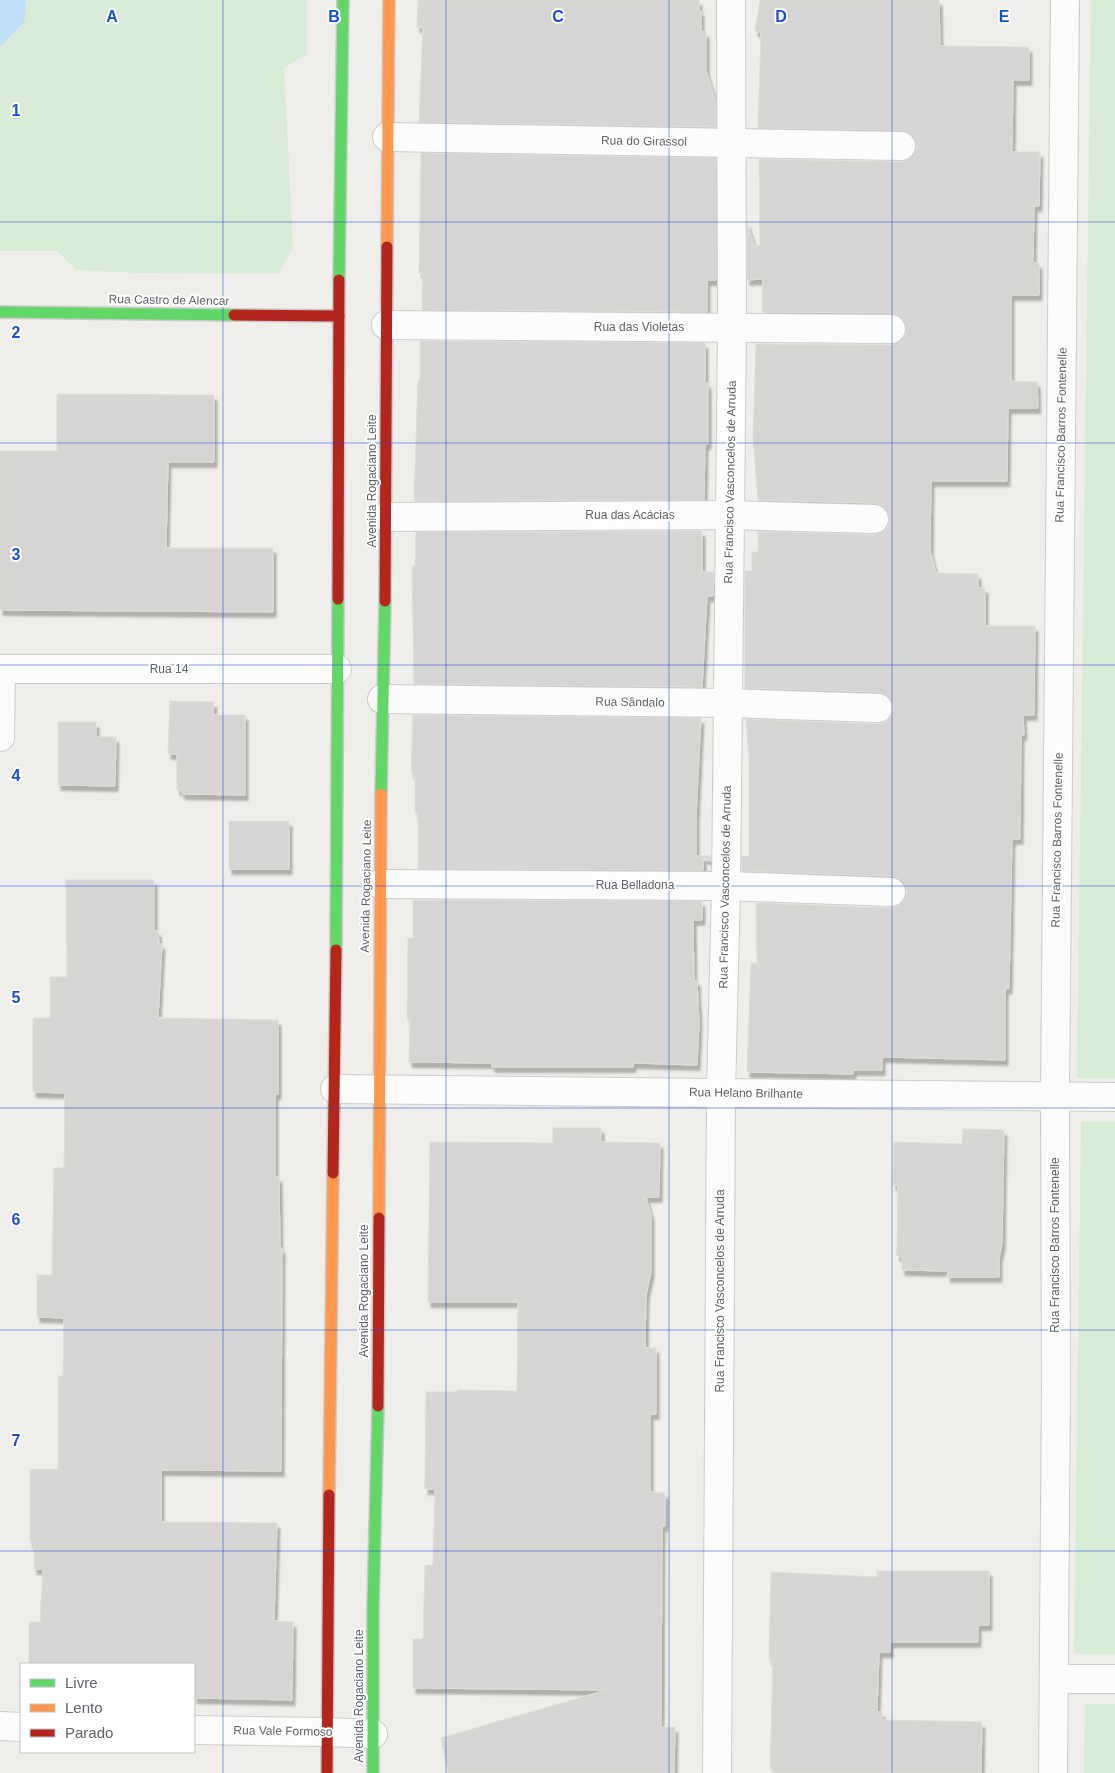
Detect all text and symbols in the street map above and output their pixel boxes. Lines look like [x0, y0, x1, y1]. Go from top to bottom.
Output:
text: A [106, 8, 118, 25]
text: B [328, 8, 340, 25]
text: C [552, 8, 564, 25]
text: D [775, 8, 787, 25]
text: E [999, 8, 1010, 25]
text: 1 [12, 102, 21, 119]
street label: Rua do Girassol [601, 133, 687, 149]
street label: Rua Castro de Alencar [109, 292, 229, 308]
street label: Rua das Violetas [594, 320, 684, 334]
text: 2 [12, 324, 21, 341]
street label: Rua Francisco Barros Fontenelle [1052, 347, 1070, 523]
street label: Rua Francisco Vasconcelos de Arruda [721, 380, 739, 584]
street label: Avenida Rogaciano Leite [365, 414, 379, 548]
street label: Rua das Acácias [585, 508, 675, 522]
text: 3 [12, 546, 21, 563]
street label: Rua 14 [150, 662, 189, 676]
street label: Rua Sândalo [595, 694, 665, 710]
street label: Rua Francisco Barros Fontenelle [1048, 752, 1066, 928]
text: 4 [12, 767, 21, 784]
street label: Rua Francisco Vasconcelos de Arruda [716, 785, 734, 989]
street label: Avenida Rogaciano Leite [358, 819, 374, 953]
street label: Rua Belladona [596, 878, 675, 892]
text: 5 [12, 989, 21, 1006]
street label: Rua Helano Brilhante [689, 1085, 803, 1101]
street label: Rua Francisco Barros Fontenelle [1048, 1157, 1062, 1333]
street label: Rua Francisco Vasconcelos de Arruda [713, 1189, 727, 1393]
text: 6 [12, 1211, 21, 1228]
street label: Avenida Rogaciano Leite [357, 1224, 371, 1358]
text: 7 [12, 1432, 21, 1449]
street label: Avenida Rogaciano Leite [352, 1629, 366, 1763]
legend [20, 1663, 195, 1753]
text: Livre [65, 1674, 98, 1691]
text: Lento [65, 1699, 103, 1716]
street label: Rua Vale Formoso [233, 1723, 333, 1739]
text: Parado [65, 1724, 113, 1741]

